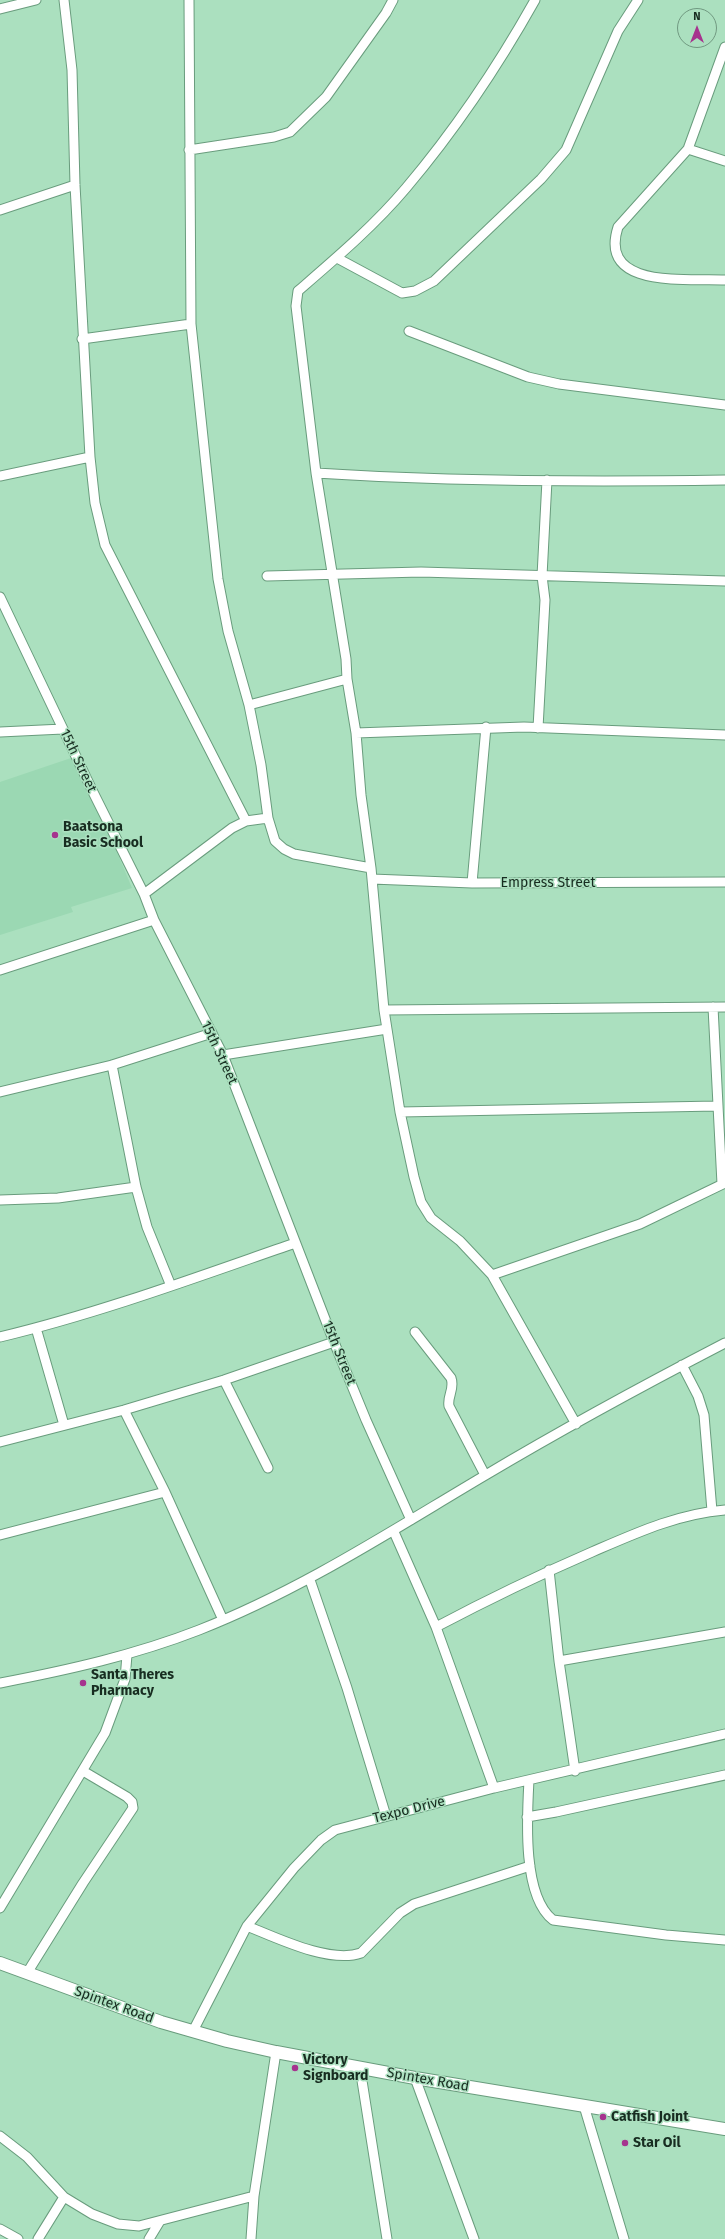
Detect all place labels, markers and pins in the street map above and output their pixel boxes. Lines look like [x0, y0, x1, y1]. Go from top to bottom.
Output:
place label: Baatsona Basic School [63, 819, 143, 852]
marker: Baatsona Basic School [50, 830, 60, 840]
place label: Santa Theres Pharmacy [91, 1667, 174, 1700]
marker: Santa Theres Pharmacy [78, 1678, 88, 1688]
place label: Victory Signboard [303, 2052, 368, 2084]
marker: Victory Signboard [290, 2063, 300, 2073]
place label: Catfish Joint [611, 2109, 689, 2125]
marker: Catfish Joint [598, 2112, 608, 2122]
place label: Star Oil [633, 2135, 681, 2151]
marker: Star Oil [620, 2138, 630, 2148]

